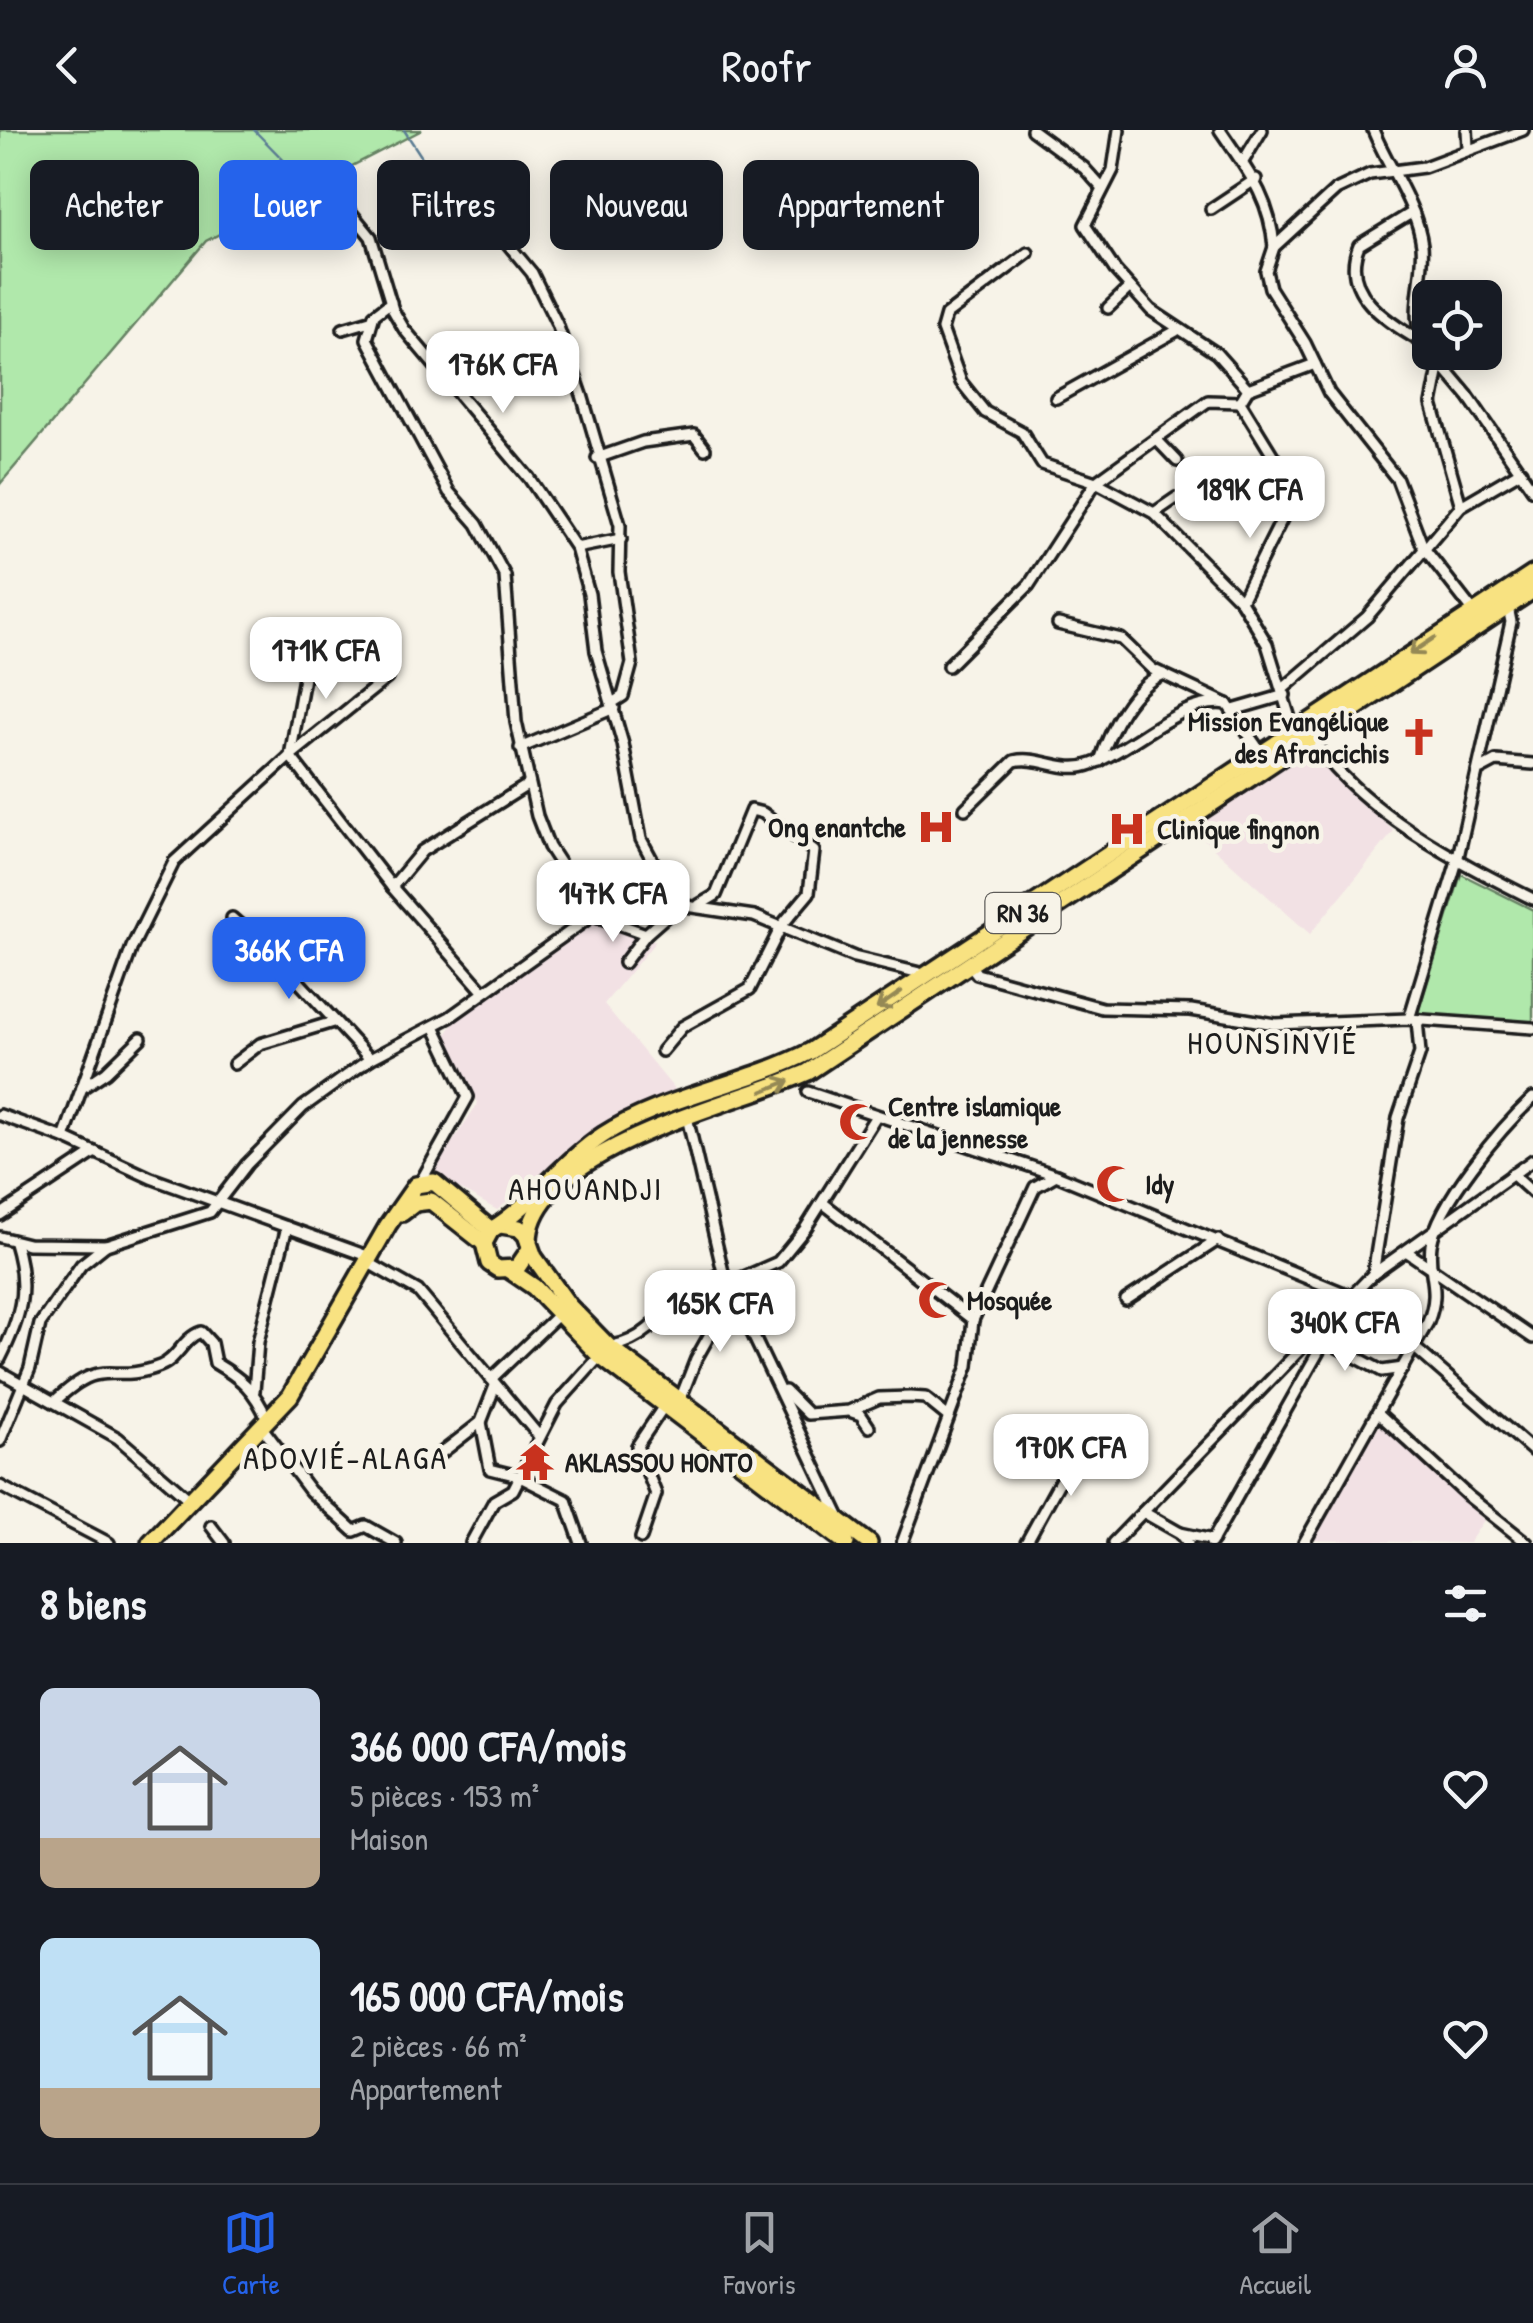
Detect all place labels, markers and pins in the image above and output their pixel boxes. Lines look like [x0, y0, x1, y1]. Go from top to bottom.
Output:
pin: 176K CFA [400, 331, 606, 416]
pin: 189K CFA [1147, 456, 1353, 541]
pin: 171K CFA [223, 617, 429, 702]
place label: Mission Evangélique des Afrancichis [1188, 702, 1390, 772]
church icon: Mission Evangélique des Afrancichis [1398, 716, 1440, 758]
hospital icon: Ong enantche [915, 806, 957, 848]
place label: Ong enantche [768, 808, 907, 847]
hospital icon: Clinique fingnon [1106, 808, 1148, 850]
place label: Clinique fingnon [1157, 810, 1320, 849]
pin: 147K CFA [510, 860, 716, 945]
pin: 366K CFA [186, 917, 392, 1002]
place label: Centre islamique de la jennesse [888, 1087, 1062, 1157]
mosque icon: Centre islamique de la jennesse [837, 1101, 879, 1143]
mosque icon: Idy [1094, 1163, 1136, 1205]
place label: Idy [1145, 1165, 1175, 1204]
pin: 165K CFA [617, 1270, 823, 1355]
mosque icon: Mosquée [916, 1279, 958, 1321]
place label: Mosquée [967, 1281, 1053, 1320]
pin: 340K CFA [1242, 1289, 1448, 1374]
pin: 170K CFA [968, 1414, 1174, 1499]
temple icon: AKLASSOU HONTO [514, 1441, 556, 1483]
place label: AKLASSOU HONTO [565, 1443, 753, 1481]

